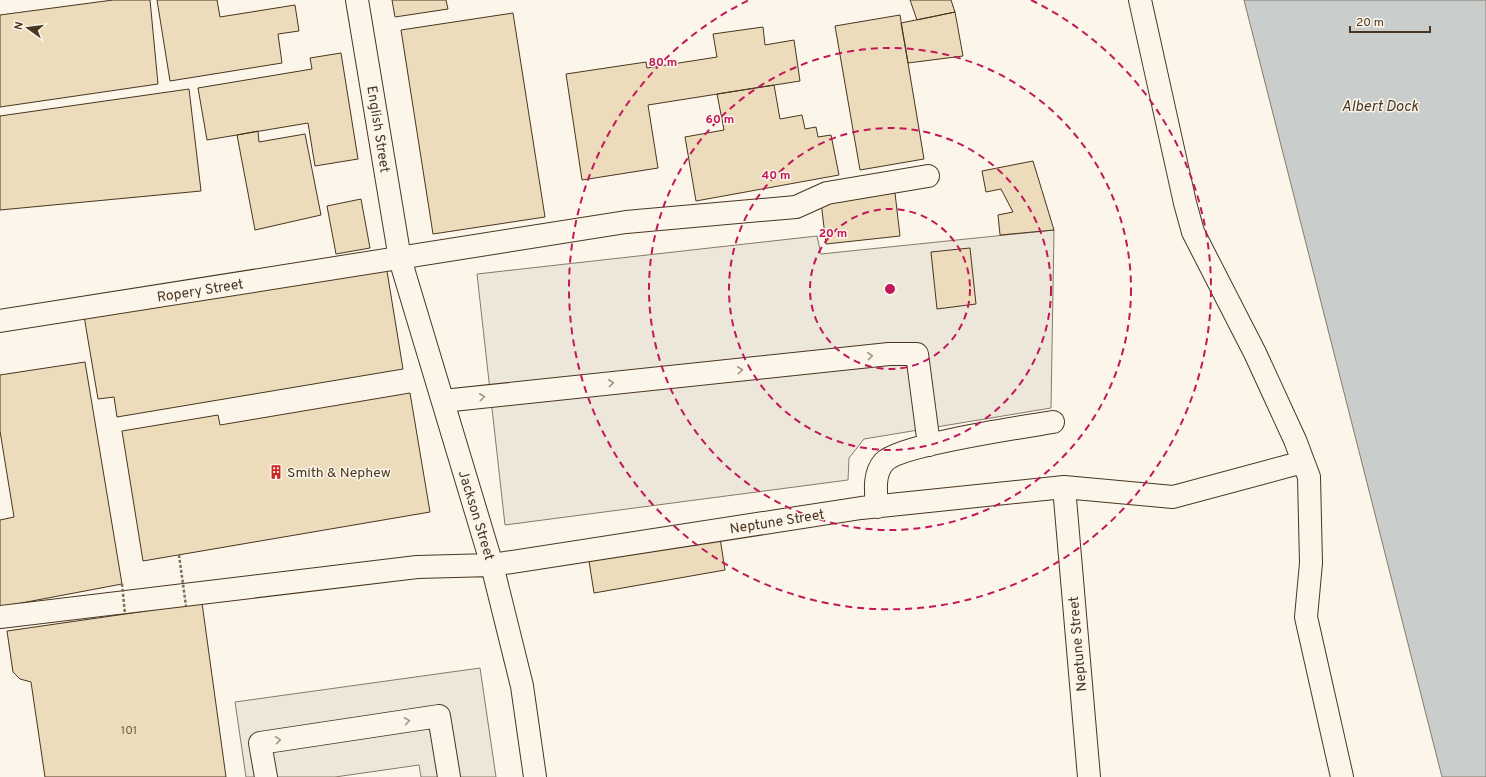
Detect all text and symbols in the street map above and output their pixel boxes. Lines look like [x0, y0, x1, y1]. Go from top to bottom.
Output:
north arrow [8, 8, 48, 48]
scale bar [1350, 8, 1430, 34]
text: 20 m [1356, 15, 1384, 31]
text: N [12, 20, 27, 31]
text: 80 m [649, 55, 677, 71]
street label: English Street [362, 85, 393, 174]
water label: Albert Dock [1342, 98, 1419, 117]
text: 60 m [706, 112, 734, 128]
text: 40 m [761, 168, 791, 184]
text: 20 m [819, 226, 847, 242]
street label: Ropery Street [156, 276, 245, 307]
centre of rings [883, 282, 897, 296]
one-way arrow [867, 352, 873, 361]
one-way arrow [737, 366, 744, 375]
one-way arrow [608, 379, 614, 388]
one-way arrow [479, 393, 485, 402]
building icon: Smith & Nephew [268, 464, 284, 480]
place label: Smith & Nephew [287, 465, 391, 482]
street label: Jackson Street [454, 468, 497, 563]
street label: Neptune Street [729, 507, 826, 538]
street label: Neptune Street [1066, 595, 1091, 692]
one-way arrow [404, 717, 410, 726]
house number: 101 [121, 723, 137, 739]
one-way arrow [275, 736, 281, 745]

